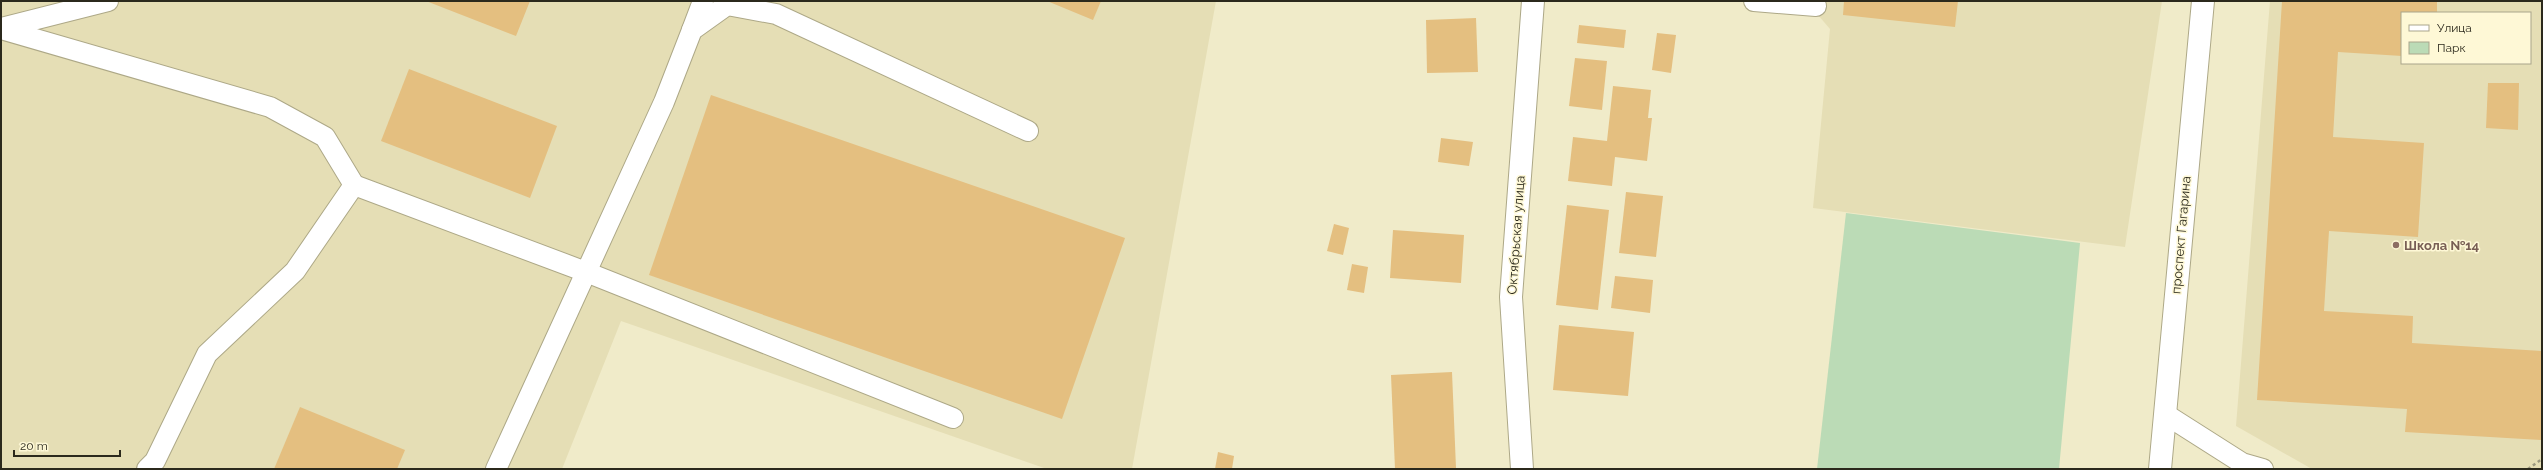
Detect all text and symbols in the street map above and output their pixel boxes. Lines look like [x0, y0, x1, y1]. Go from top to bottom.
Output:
legend [2401, 12, 2531, 64]
text: Улица [2437, 21, 2472, 35]
text: Парк [2437, 41, 2466, 55]
street label: Октябрьская улица [1504, 175, 1528, 295]
street label: проспект Гагарина [2168, 176, 2194, 294]
place label: Школа №14 [2404, 238, 2479, 253]
marker: Школа №14 [2391, 240, 2401, 250]
scale bar [14, 432, 120, 458]
text: 20 m [20, 439, 48, 453]

